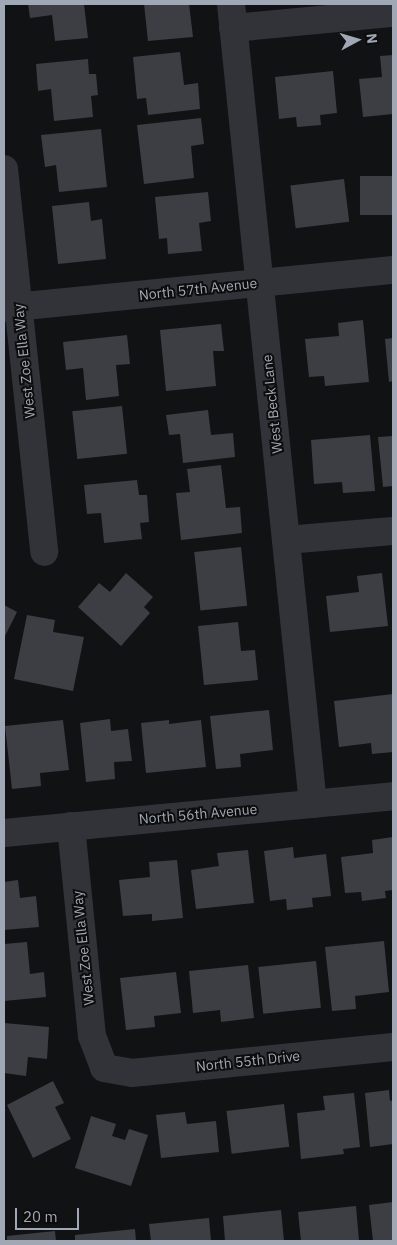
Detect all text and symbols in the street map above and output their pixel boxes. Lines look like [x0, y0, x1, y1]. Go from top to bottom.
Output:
north arrow [332, 15, 382, 65]
text: N [362, 32, 381, 44]
street label: North 57th Avenue [138, 274, 258, 304]
street label: West Zoe Ella Way [10, 303, 38, 419]
street label: West Beck Lane [258, 354, 286, 454]
street label: North 56th Avenue [138, 800, 258, 828]
street label: West Zoe Ella Way [69, 890, 97, 1006]
street label: North 55th Drive [195, 1047, 301, 1075]
scale bar [18, 1198, 81, 1230]
text: 20 m [23, 1207, 58, 1226]

